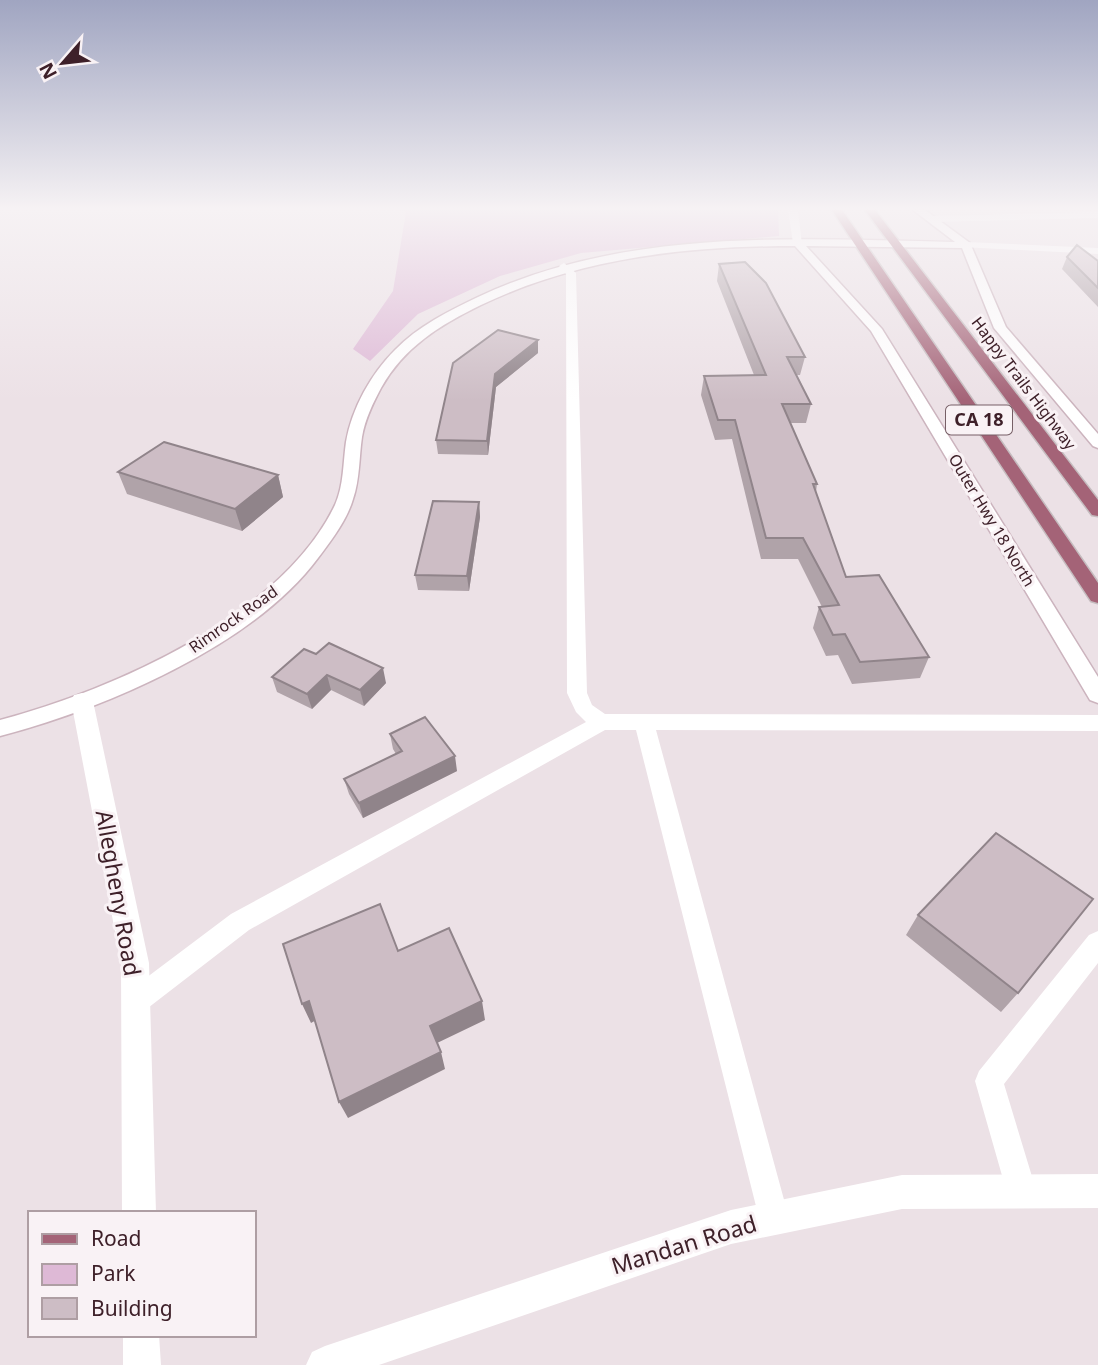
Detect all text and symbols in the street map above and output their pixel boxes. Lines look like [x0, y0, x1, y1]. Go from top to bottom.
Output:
north arrow [28, 28, 98, 98]
text: N [33, 58, 63, 84]
street label: Happy Trails Highway [967, 312, 1082, 455]
road number: CA 18 [946, 406, 1012, 434]
street label: Outer Hwy 18 North [944, 449, 1040, 591]
street label: Rimrock Road [184, 580, 282, 658]
street label: Allegheny Road [89, 807, 149, 978]
street label: Mandan Road [607, 1207, 760, 1281]
legend [28, 1211, 256, 1337]
text: Road [91, 1224, 141, 1252]
text: Park [91, 1259, 136, 1287]
text: Building [91, 1294, 173, 1322]

